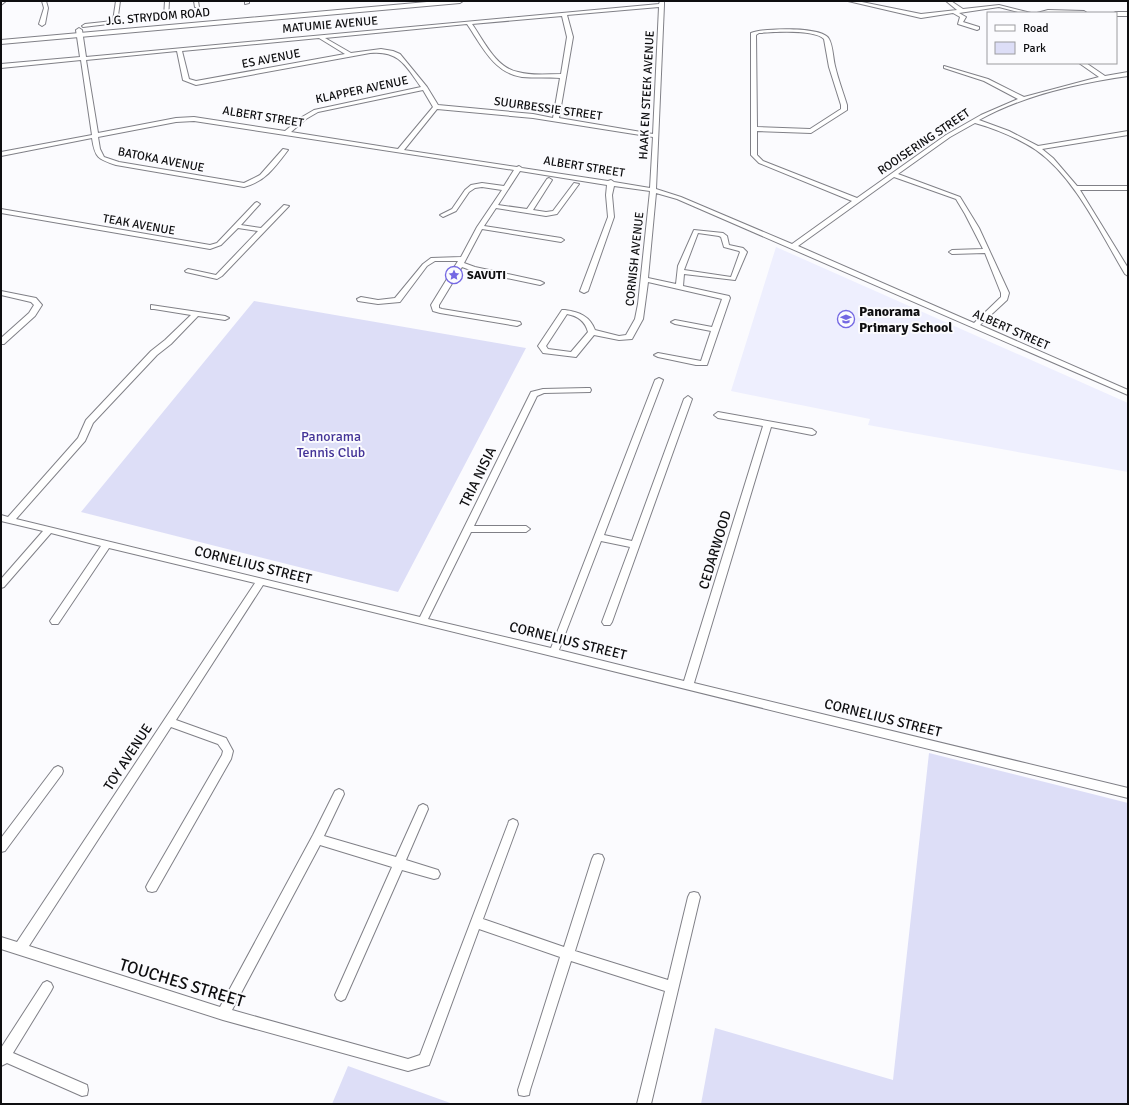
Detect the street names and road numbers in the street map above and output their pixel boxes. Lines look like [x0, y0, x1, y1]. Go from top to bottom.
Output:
street label: J.G. STRYDOM ROAD [105, 5, 211, 29]
street label: MATUMIE AVENUE [281, 13, 379, 37]
street label: HAAK EN STEEK AVENUE [636, 30, 658, 160]
street label: ES AVENUE [240, 46, 302, 72]
street label: KLAPPER AVENUE [314, 73, 410, 107]
street label: SUURBESSIE STREET [493, 94, 603, 124]
street label: ALBERT STREET [221, 103, 305, 131]
street label: ROOISERING STREET [875, 106, 973, 178]
street label: BATOKA AVENUE [116, 144, 206, 176]
street label: ALBERT STREET [542, 153, 626, 181]
street label: TEAK AVENUE [102, 211, 177, 239]
street label: CORNISH AVENUE [623, 211, 647, 307]
street label: ALBERT STREET [970, 306, 1052, 354]
street label: TRIA NISIA [456, 444, 500, 510]
street label: CEDARWOOD [695, 509, 735, 591]
street label: CORNELIUS STREET [193, 542, 314, 588]
street label: CORNELIUS STREET [508, 618, 629, 664]
street label: CORNELIUS STREET [823, 695, 944, 741]
street label: TOY AVENUE [100, 720, 156, 794]
street label: TOUCHES STREET [117, 954, 248, 1012]

